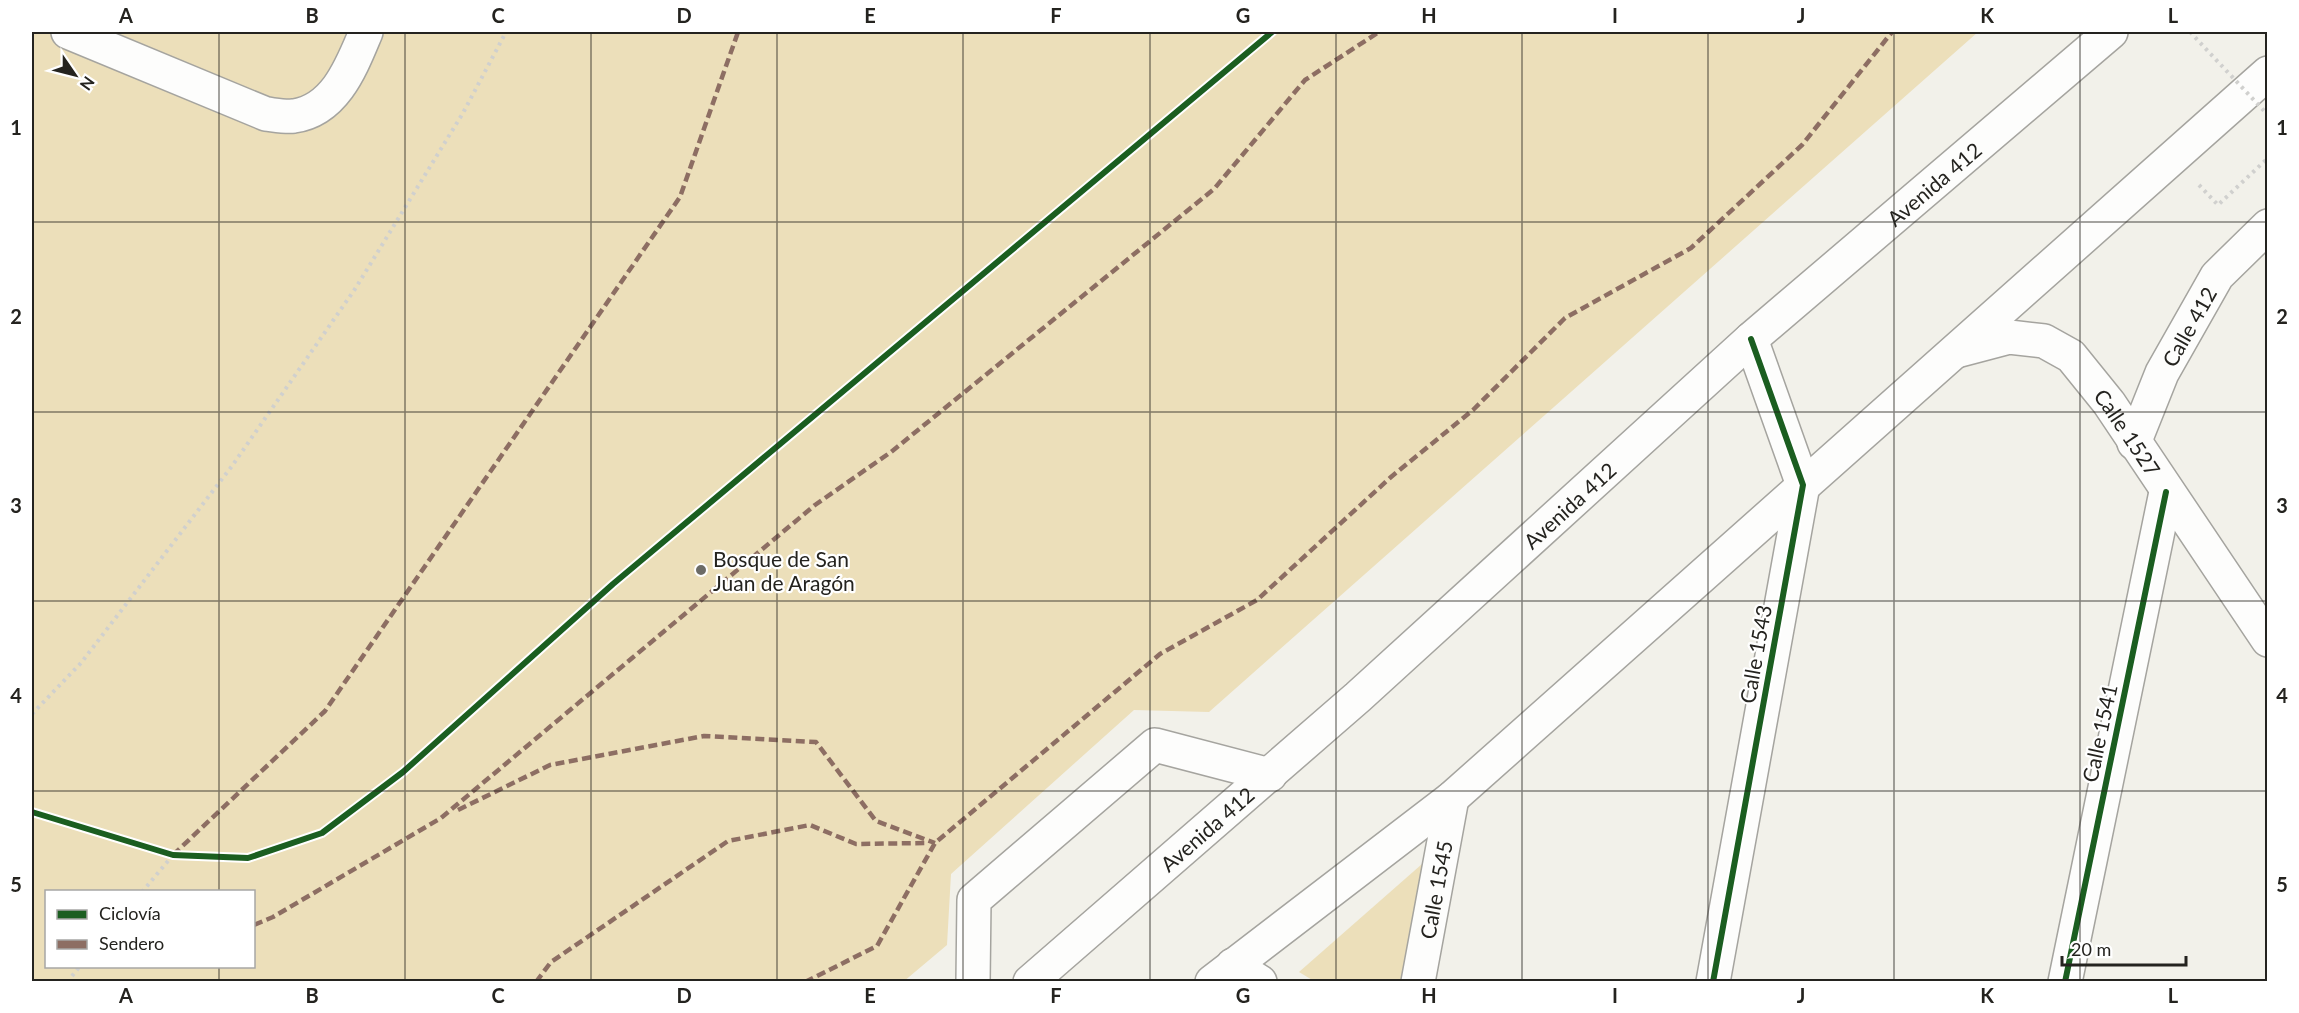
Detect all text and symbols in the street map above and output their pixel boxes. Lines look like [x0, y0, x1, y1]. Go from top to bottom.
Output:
text: A [118, 3, 133, 27]
text: B [305, 3, 319, 27]
text: C [491, 3, 505, 27]
text: D [676, 3, 692, 27]
text: E [864, 3, 876, 27]
text: F [1050, 3, 1062, 27]
text: G [1236, 3, 1250, 27]
text: H [1421, 3, 1437, 27]
text: I [1612, 3, 1618, 27]
text: J [1797, 3, 1805, 27]
text: K [1980, 3, 1994, 27]
text: L [2168, 3, 2179, 27]
north arrow [45, 45, 105, 105]
text: N [76, 73, 99, 94]
text: 1 [10, 115, 22, 139]
text: 1 [2276, 115, 2288, 139]
street label: Avenida 412 [1881, 136, 1986, 230]
street label: Calle 412 [2156, 282, 2221, 371]
text: 2 [10, 304, 22, 328]
text: 2 [2276, 304, 2288, 328]
street label: Calle 1527 [2090, 383, 2166, 480]
street label: Avenida 412 [1518, 456, 1620, 553]
text: 3 [10, 493, 22, 517]
text: 3 [2276, 493, 2288, 517]
place label: Bosque de San Juan de Aragón [713, 546, 855, 595]
marker: Bosque de San Juan de Aragón [694, 563, 708, 577]
street label: Calle 1543 [1734, 603, 1776, 705]
street label: Calle 1541 [2076, 682, 2122, 784]
text: 4 [10, 683, 22, 707]
text: 4 [2276, 683, 2288, 707]
street label: Avenida 412 [1155, 781, 1259, 876]
street label: Calle 1545 [1414, 838, 1456, 941]
text: 5 [10, 872, 22, 896]
text: 5 [2276, 872, 2288, 896]
legend [45, 890, 255, 968]
text: Ciclovía [99, 902, 161, 924]
scale bar [2062, 929, 2186, 967]
text: Sendero [99, 932, 164, 954]
text: 20 m [2071, 938, 2111, 960]
text: A [118, 983, 133, 1007]
text: B [305, 983, 319, 1007]
text: C [491, 983, 505, 1007]
text: D [676, 983, 692, 1007]
text: E [864, 983, 876, 1007]
text: F [1050, 983, 1062, 1007]
text: G [1236, 983, 1250, 1007]
text: H [1421, 983, 1437, 1007]
text: I [1612, 983, 1618, 1007]
text: J [1797, 983, 1805, 1007]
text: K [1980, 983, 1994, 1007]
text: L [2168, 983, 2179, 1007]

